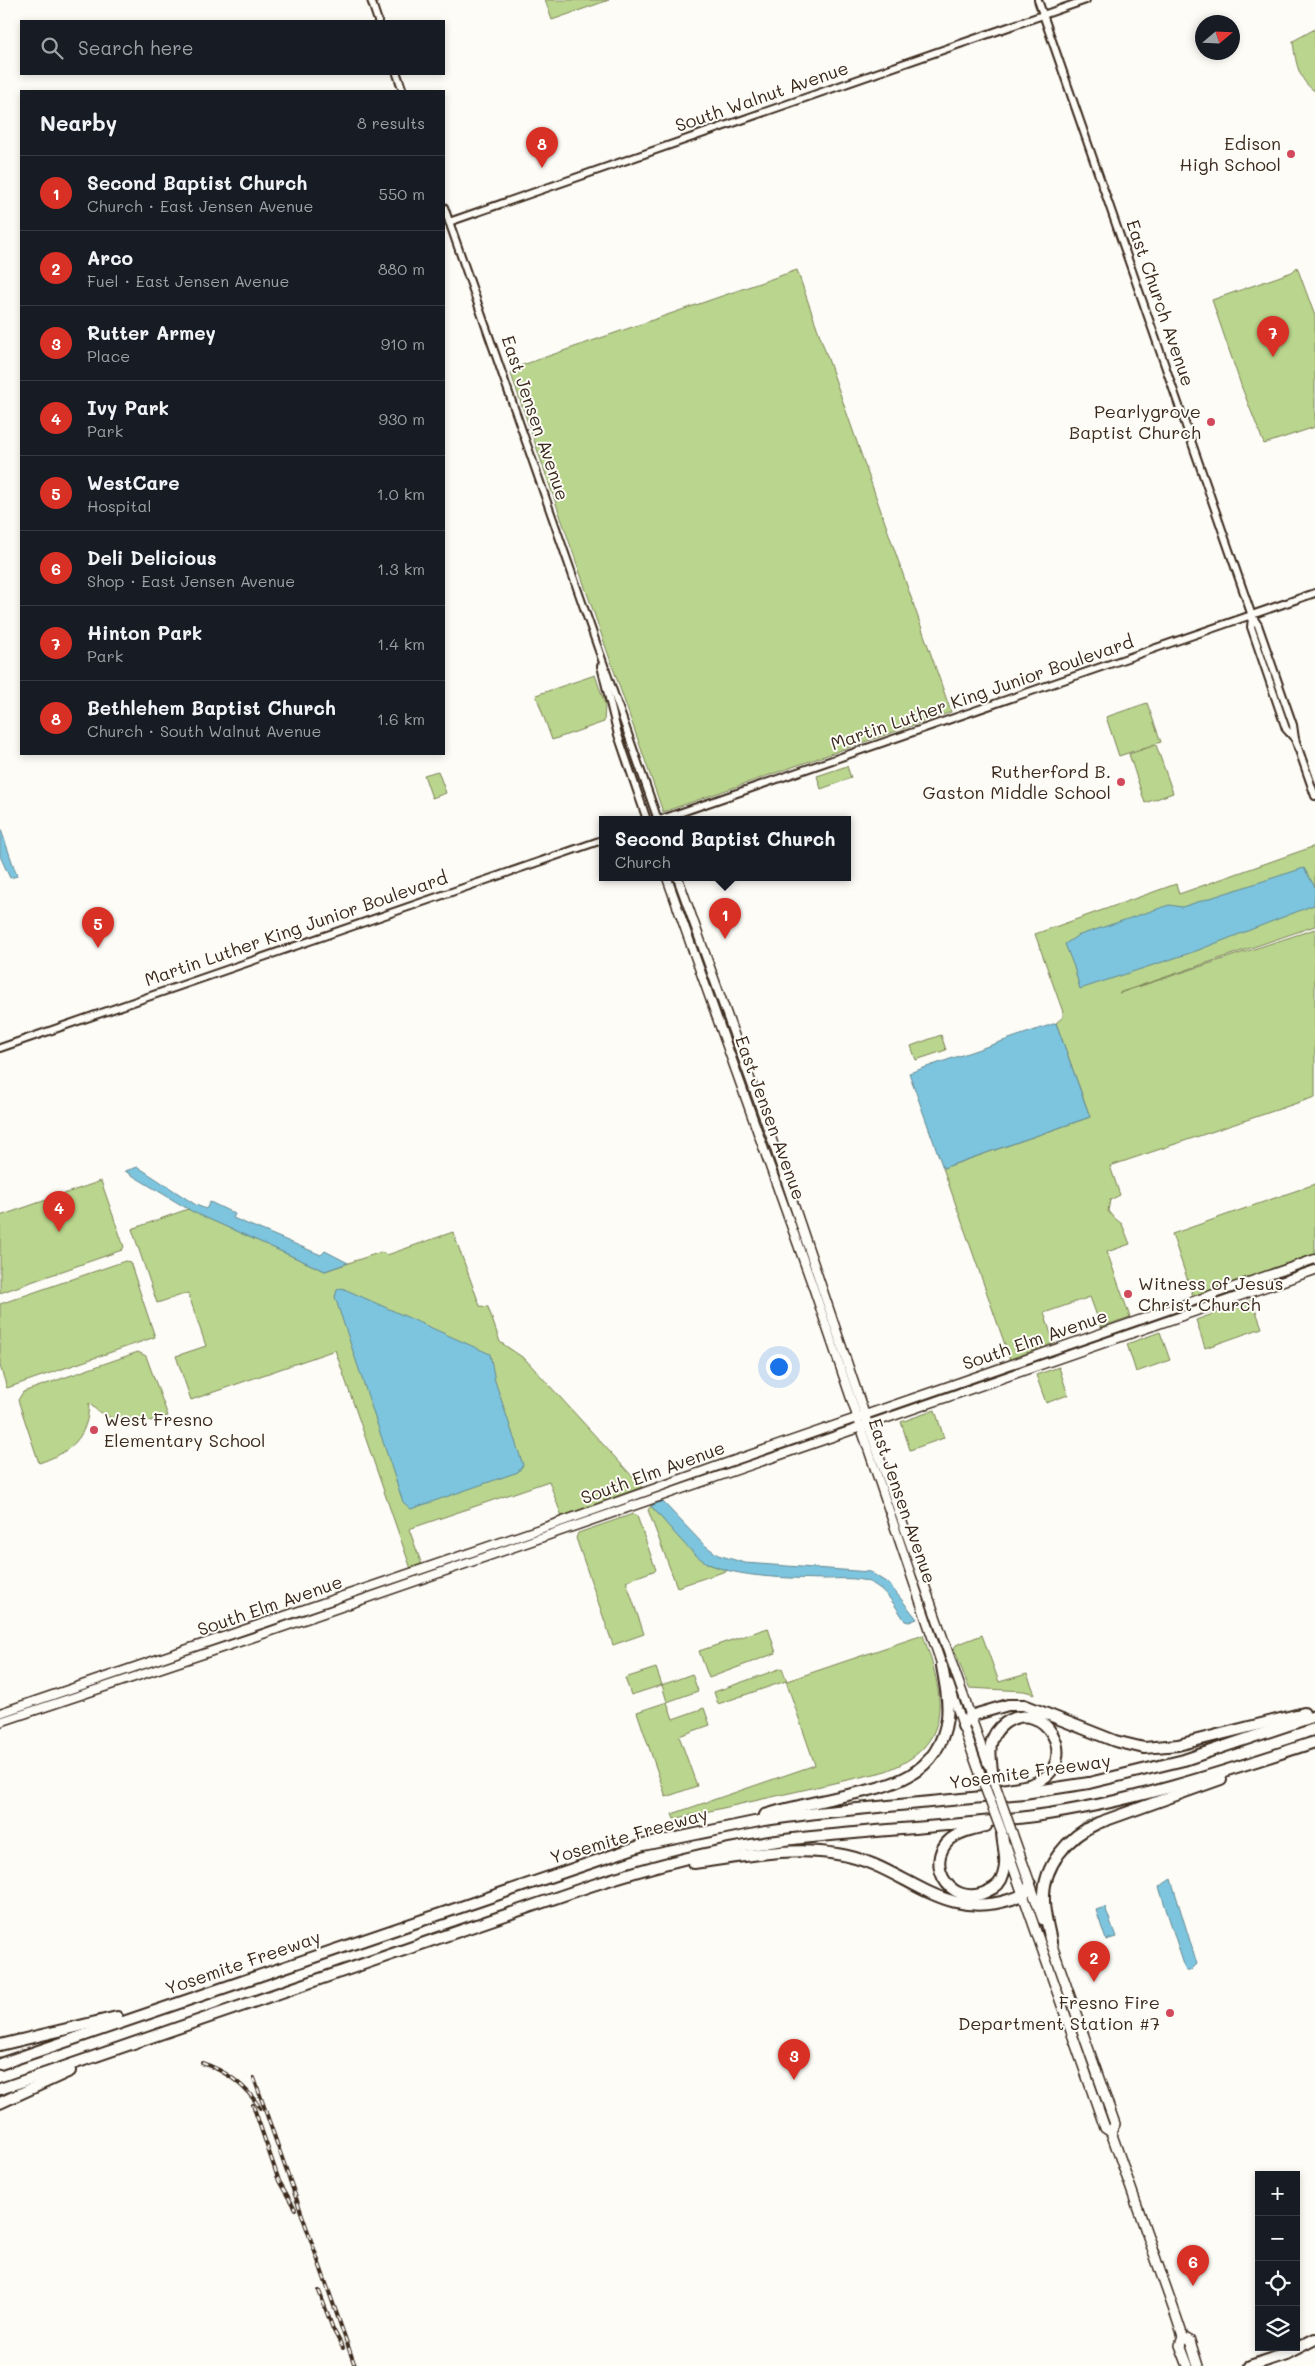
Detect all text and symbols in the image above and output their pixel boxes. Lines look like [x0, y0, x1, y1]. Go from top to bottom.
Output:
north arrow [1195, 15, 1240, 60]
search box [20, 20, 445, 75]
icon: search [38, 34, 66, 62]
text: Search here [78, 35, 194, 60]
street label: South Walnut Avenue [672, 55, 852, 137]
text: Nearby [40, 109, 117, 136]
text: 8 results [357, 112, 425, 133]
pin: 8 [526, 127, 558, 168]
place label: Edison High School [1180, 131, 1281, 176]
marker: Edison High School [1285, 148, 1297, 160]
text: Second Baptist Church [87, 170, 307, 195]
text: 1 [52, 183, 60, 204]
text: 550 m [379, 183, 425, 204]
text: Church · East Jensen Avenue [87, 195, 314, 216]
street label: East Church Avenue [1121, 216, 1201, 389]
text: Arco [87, 245, 133, 270]
text: 2 [52, 258, 60, 279]
text: 880 m [378, 258, 425, 279]
text: Fuel · East Jensen Avenue [87, 270, 289, 291]
pin: 7 [1257, 316, 1289, 357]
text: Rutter Armey [87, 320, 216, 345]
street label: East Jensen Avenue [496, 332, 575, 503]
text: 3 [51, 333, 61, 354]
text: 910 m [381, 333, 425, 354]
text: Place [87, 345, 130, 366]
text: Ivy Park [87, 395, 169, 420]
place label: Pearlygrove Baptist Church [1069, 399, 1201, 444]
text: 4 [51, 408, 61, 429]
text: 930 m [378, 408, 425, 429]
marker: Pearlygrove Baptist Church [1205, 416, 1217, 428]
text: Park [87, 420, 123, 441]
text: WestCare [87, 470, 180, 495]
text: 5 [51, 483, 61, 504]
text: 1.0 km [377, 483, 425, 504]
text: Hospital [87, 495, 151, 516]
text: Deli Delicious [87, 545, 217, 570]
text: 6 [51, 558, 61, 579]
text: 1.3 km [377, 558, 425, 579]
text: Shop · East Jensen Avenue [87, 570, 295, 591]
text: Hinton Park [87, 620, 202, 645]
street label: Martin Luther King Junior Boulevard [827, 629, 1136, 755]
text: 7 [52, 633, 60, 654]
text: 1.4 km [377, 633, 425, 654]
text: Park [87, 645, 123, 666]
text: Bethlehem Baptist Church [87, 695, 336, 720]
text: 8 [51, 708, 61, 729]
text: 1.6 km [377, 708, 425, 729]
text: Church · South Walnut Avenue [87, 720, 321, 741]
place label: Rutherford B. Gaston Middle School [923, 759, 1111, 804]
marker: Rutherford B. Gaston Middle School [1115, 776, 1127, 788]
popup [599, 816, 851, 881]
text: Second Baptist Church [615, 826, 835, 851]
text: Church [615, 851, 670, 872]
street label: Martin Luther King Junior Boulevard [141, 865, 450, 991]
pin: 1 [709, 898, 741, 939]
pin: 5 [82, 907, 114, 948]
street label: East Jensen Avenue [730, 1032, 812, 1203]
pin: 4 [43, 1191, 75, 1232]
place label: Witness of Jesus Christ Church [1138, 1271, 1283, 1316]
marker: Witness of Jesus Christ Church [1122, 1288, 1134, 1300]
street label: South Elm Avenue [959, 1303, 1110, 1375]
your location [766, 1354, 792, 1380]
place label: West Fresno Elementary School [104, 1407, 266, 1452]
street label: East Jensen Avenue [863, 1415, 942, 1586]
marker: West Fresno Elementary School [88, 1424, 100, 1436]
street label: South Elm Avenue [577, 1435, 728, 1509]
street label: South Elm Avenue [194, 1569, 345, 1641]
street label: Yosemite Freeway [947, 1748, 1112, 1794]
street label: Yosemite Freeway [547, 1801, 710, 1869]
street label: Yosemite Freeway [162, 1924, 324, 2000]
pin: 2 [1078, 1941, 1110, 1982]
place label: Fresno Fire Department Station #7 [958, 1990, 1160, 2035]
marker: Fresno Fire Department Station #7 [1164, 2007, 1176, 2019]
pin: 3 [778, 2039, 810, 2080]
map controls [1255, 2171, 1300, 2351]
button: + [1255, 2171, 1300, 2216]
button: − [1255, 2216, 1300, 2261]
pin: 6 [1177, 2245, 1209, 2286]
button: locate [1255, 2261, 1300, 2306]
button: layers [1255, 2306, 1300, 2351]

